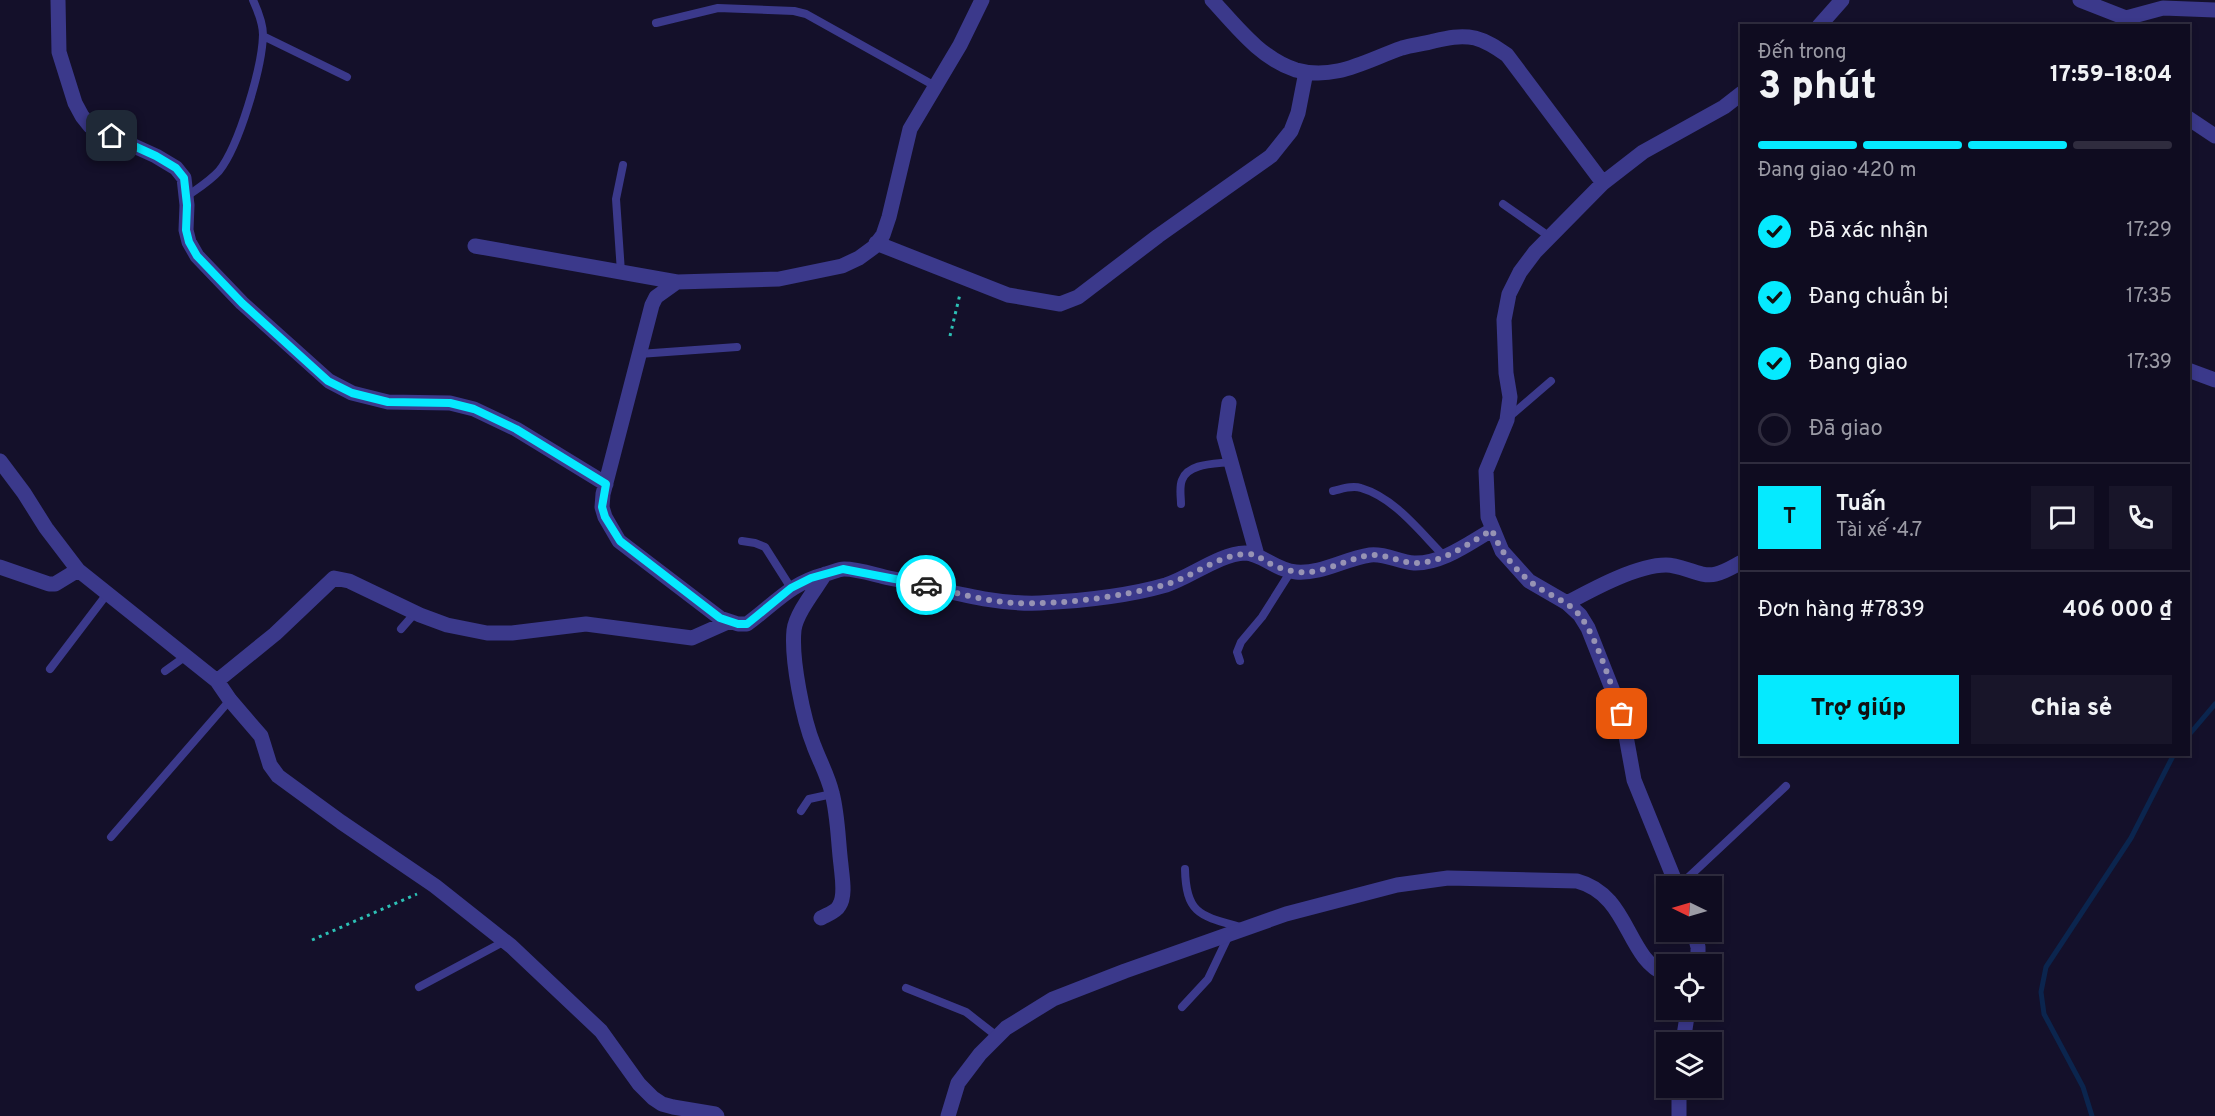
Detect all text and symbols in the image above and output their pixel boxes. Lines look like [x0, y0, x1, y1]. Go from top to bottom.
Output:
text: Đến trong [1758, 40, 1847, 66]
text: 17:59–18:04 [2050, 62, 2172, 89]
text: 3 phút [1758, 64, 1876, 113]
pin [86, 110, 137, 161]
icon: home [95, 119, 128, 152]
text: Đang giao · 420 m [1758, 158, 1916, 184]
icon: check [1758, 215, 1791, 248]
text: Đã xác nhận [1809, 218, 1928, 245]
text: 17:29 [2126, 218, 2172, 244]
icon: check [1758, 281, 1791, 314]
text: Đang chuẩn bị [1809, 284, 1949, 311]
text: 17:35 [2126, 284, 2172, 310]
icon: check [1758, 347, 1791, 380]
text: Đang giao [1809, 350, 1908, 377]
text: 17:39 [2127, 350, 2172, 376]
text: Đã giao [1809, 416, 1883, 443]
button: chat [2031, 486, 2094, 549]
button: phone [2109, 486, 2172, 549]
text: Tuấn [1836, 491, 1886, 518]
text: T [1783, 504, 1796, 531]
text: Tài xế · 4.7 [1836, 518, 1922, 544]
courier [896, 555, 956, 615]
icon: car [910, 569, 943, 602]
text: Đơn hàng #7839 [1758, 597, 1925, 624]
text: 406 000 ₫ [2063, 597, 2172, 624]
button: Trợ giúp [1758, 675, 1959, 744]
button: Chia sẻ [1971, 675, 2172, 744]
pin [1596, 688, 1647, 739]
icon: bag [1605, 697, 1638, 730]
north arrow [1656, 876, 1722, 942]
map controls [1656, 876, 1722, 1098]
button: locate [1656, 954, 1722, 1020]
button: layers [1656, 1032, 1722, 1098]

